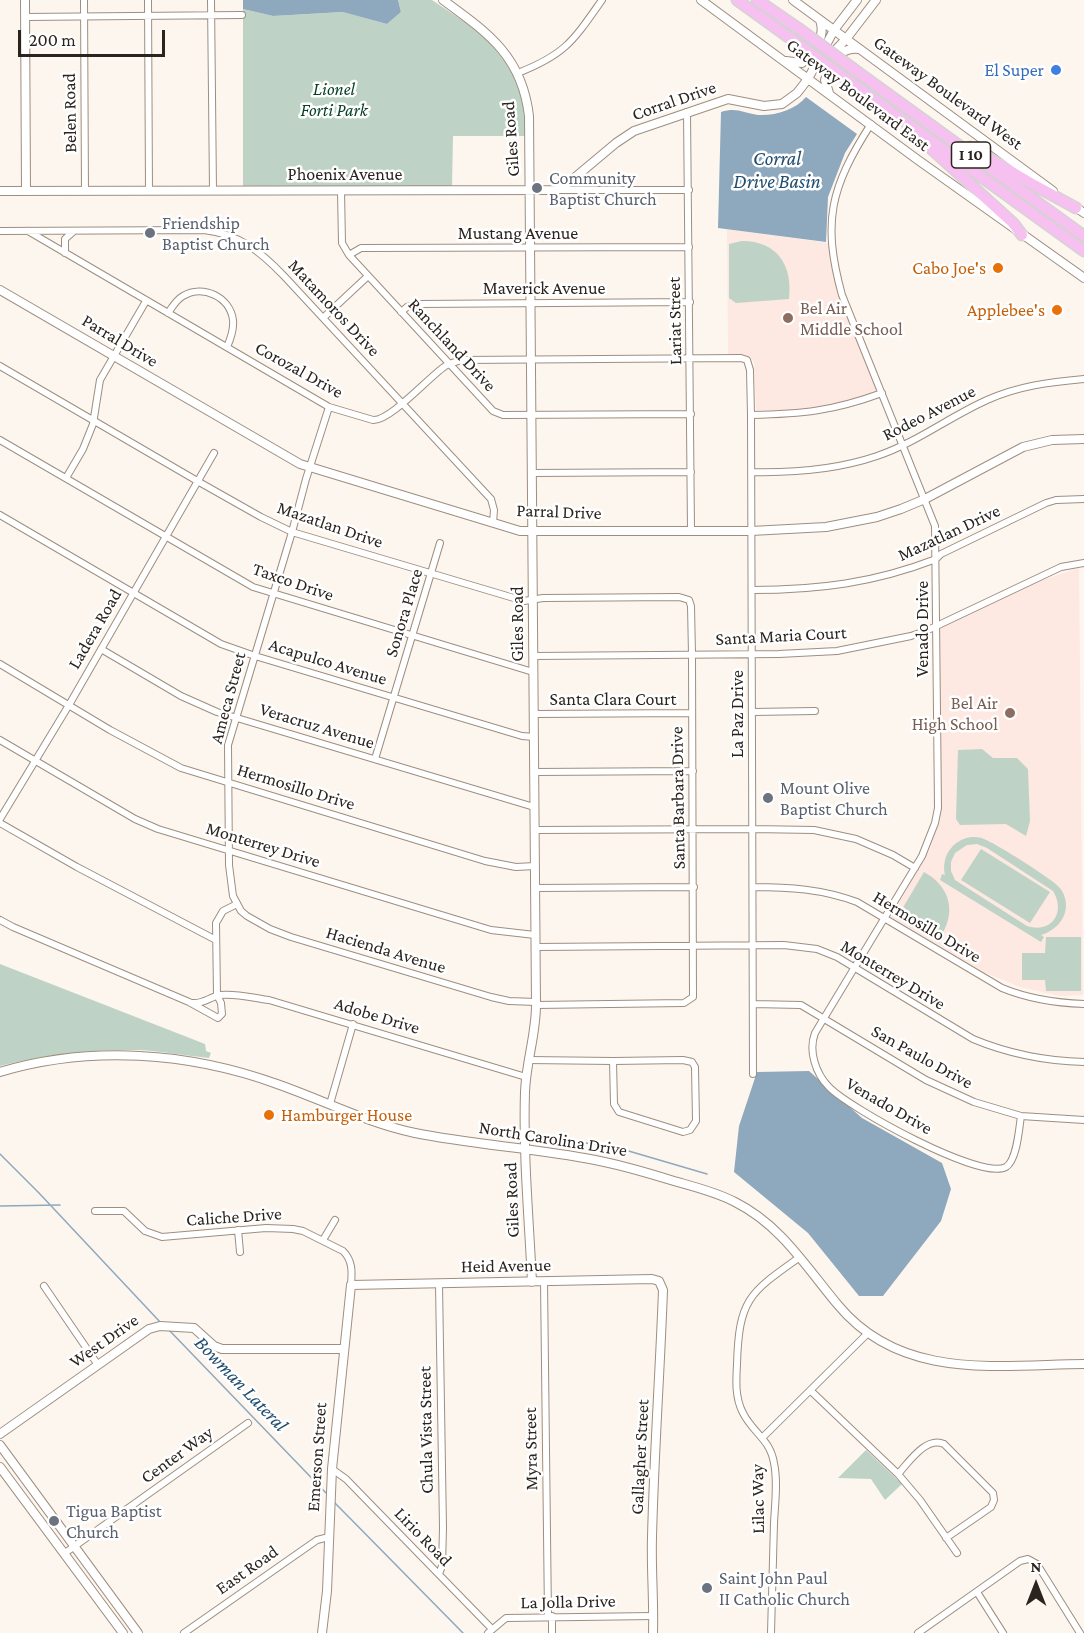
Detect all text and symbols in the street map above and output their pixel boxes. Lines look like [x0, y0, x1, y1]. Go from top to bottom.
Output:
scale bar [21, 18, 168, 56]
text: 200 m [29, 30, 76, 50]
street label: Gateway Boulevard West [869, 32, 1027, 154]
street label: Gateway Boulevard East [782, 34, 934, 156]
place label: El Super [984, 59, 1044, 81]
marker: El Super [1049, 63, 1063, 77]
street label: Belen Road [59, 73, 81, 153]
street label: Corral Drive [629, 77, 719, 125]
park label: Lionel Forti Park [300, 78, 368, 121]
street label: Giles Road [498, 101, 524, 177]
road number: I 10 [952, 142, 990, 168]
water label: Corral Drive Basin [733, 147, 821, 194]
street label: Phoenix Avenue [288, 163, 402, 185]
place label: Community Baptist Church [549, 167, 657, 210]
marker: Community Baptist Church [530, 181, 544, 195]
place label: Friendship Baptist Church [162, 212, 270, 254]
street label: Mustang Avenue [458, 222, 578, 244]
marker: Friendship Baptist Church [143, 226, 157, 240]
street label: Matamoros Drive [283, 255, 385, 361]
place label: Cabo Joe's [912, 257, 986, 279]
marker: Cabo Joe's [991, 261, 1005, 275]
street label: Maverick Avenue [483, 277, 605, 299]
street label: Lariat Street [663, 277, 687, 365]
street label: Ranchland Drive [403, 294, 501, 396]
place label: Bel Air Middle School [800, 297, 903, 340]
place label: Applebee's [967, 299, 1045, 321]
marker: Applebee's [1050, 303, 1064, 317]
street label: Parral Drive [78, 310, 162, 372]
marker: Bel Air Middle School [781, 311, 795, 325]
street label: Corozal Drive [251, 337, 347, 403]
street label: Rodeo Avenue [879, 380, 979, 446]
street label: Mazatlan Drive [274, 497, 386, 553]
street label: Parral Drive [516, 500, 602, 524]
street label: Mazatlan Drive [894, 500, 1004, 566]
street label: Taxco Drive [250, 558, 336, 606]
street label: Sonora Place [380, 566, 428, 660]
street label: Venado Drive [911, 581, 933, 677]
street label: Ladera Road [63, 585, 127, 673]
street label: Giles Road [506, 586, 528, 662]
street label: Santa Maria Court [715, 622, 847, 650]
street label: Acapulco Avenue [266, 634, 390, 690]
street label: Ameca Street [205, 650, 251, 746]
street label: La Paz Drive [726, 670, 748, 758]
street label: Santa Clara Court [550, 688, 676, 710]
place label: Bel Air High School [912, 692, 998, 734]
street label: Veracruz Avenue [257, 698, 377, 754]
marker: Bel Air High School [1003, 706, 1017, 720]
street label: Santa Barbara Drive [666, 726, 690, 870]
street label: Hermosillo Drive [234, 759, 358, 815]
place label: Mount Olive Baptist Church [780, 777, 888, 820]
marker: Mount Olive Baptist Church [761, 791, 775, 805]
street label: Monterrey Drive [203, 817, 323, 873]
street label: Hermosillo Drive [869, 886, 985, 968]
street label: Hacienda Avenue [324, 922, 448, 978]
street label: Monterrey Drive [837, 935, 949, 1015]
street label: Adobe Drive [332, 993, 422, 1039]
street label: San Paulo Drive [868, 1020, 976, 1094]
street label: Venado Drive [842, 1073, 936, 1139]
place label: Hamburger House [281, 1104, 412, 1126]
marker: Hamburger House [262, 1108, 276, 1122]
street label: North Carolina Drive [477, 1117, 629, 1161]
street label: Giles Road [500, 1162, 524, 1238]
street label: Caliche Drive [185, 1203, 283, 1231]
street label: Heid Avenue [461, 1254, 551, 1278]
street label: West Drive [65, 1309, 143, 1373]
water label: Bowman Lateral [189, 1331, 293, 1437]
street label: Chula Vista Street [414, 1366, 438, 1494]
street label: Gallagher Street [626, 1399, 654, 1515]
street label: Emerson Street [302, 1402, 332, 1512]
street label: Myra Street [519, 1407, 543, 1491]
street label: Center Way [137, 1422, 217, 1488]
street label: Lilac Way [747, 1464, 769, 1534]
place label: Tigua Baptist Church [66, 1500, 162, 1543]
street label: Lirio Road [390, 1503, 456, 1571]
marker: Tigua Baptist Church [47, 1514, 61, 1528]
street label: East Road [212, 1541, 282, 1599]
north arrow [1006, 1555, 1066, 1615]
text: N [1031, 1558, 1041, 1575]
place label: Saint John Paul II Catholic Church [719, 1567, 850, 1610]
marker: Saint John Paul II Catholic Church [700, 1581, 714, 1595]
street label: La Jolla Drive [520, 1590, 616, 1614]

